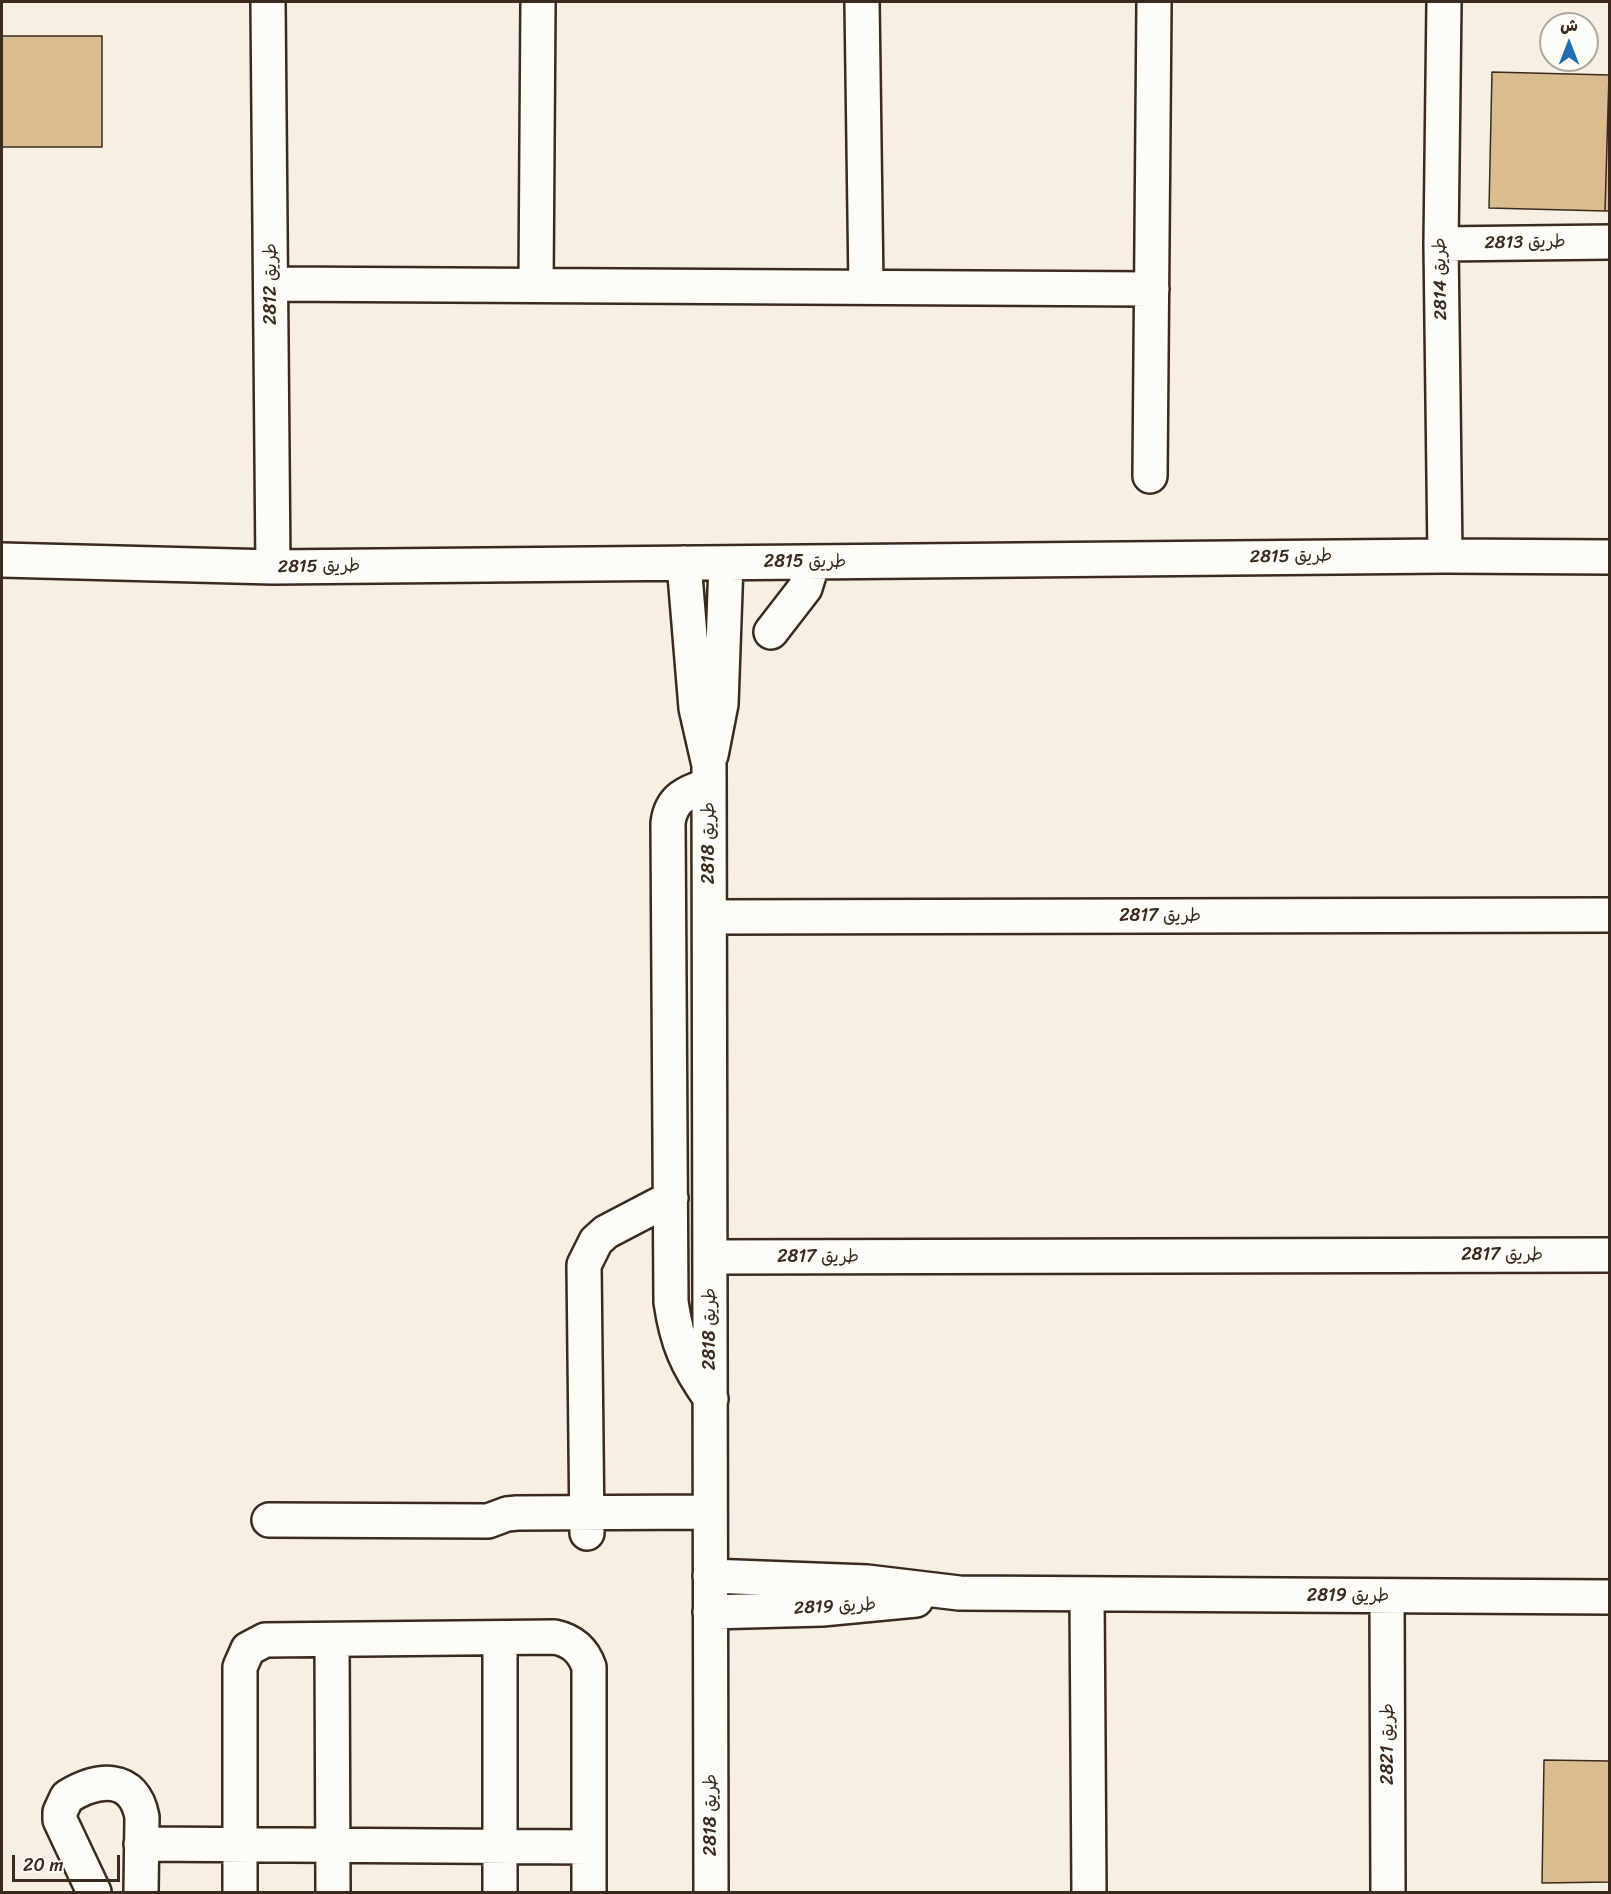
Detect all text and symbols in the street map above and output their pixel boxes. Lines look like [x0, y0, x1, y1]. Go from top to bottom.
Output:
text: ش [1560, 11, 1578, 40]
north arrow [1539, 12, 1599, 72]
street label: طريق 2813 [1484, 231, 1566, 255]
street label: طريق 2814 [1429, 237, 1453, 321]
street label: طريق 2812 [260, 243, 282, 325]
street label: طريق 2815 [1250, 545, 1332, 569]
street label: طريق 2815 [764, 551, 846, 573]
street label: طريق 2815 [278, 555, 360, 579]
street label: طريق 2818 [698, 802, 720, 884]
street label: طريق 2817 [1119, 905, 1201, 927]
street label: طريق 2817 [1461, 1244, 1543, 1266]
street label: طريق 2817 [777, 1246, 859, 1268]
street label: طريق 2818 [699, 1288, 721, 1370]
street label: طريق 2819 [1307, 1585, 1389, 1607]
street label: طريق 2819 [793, 1594, 877, 1620]
street label: طريق 2821 [1377, 1703, 1399, 1785]
street label: طريق 2818 [700, 1774, 722, 1856]
scale bar [15, 1843, 123, 1881]
text: 20 m [23, 1849, 63, 1881]

